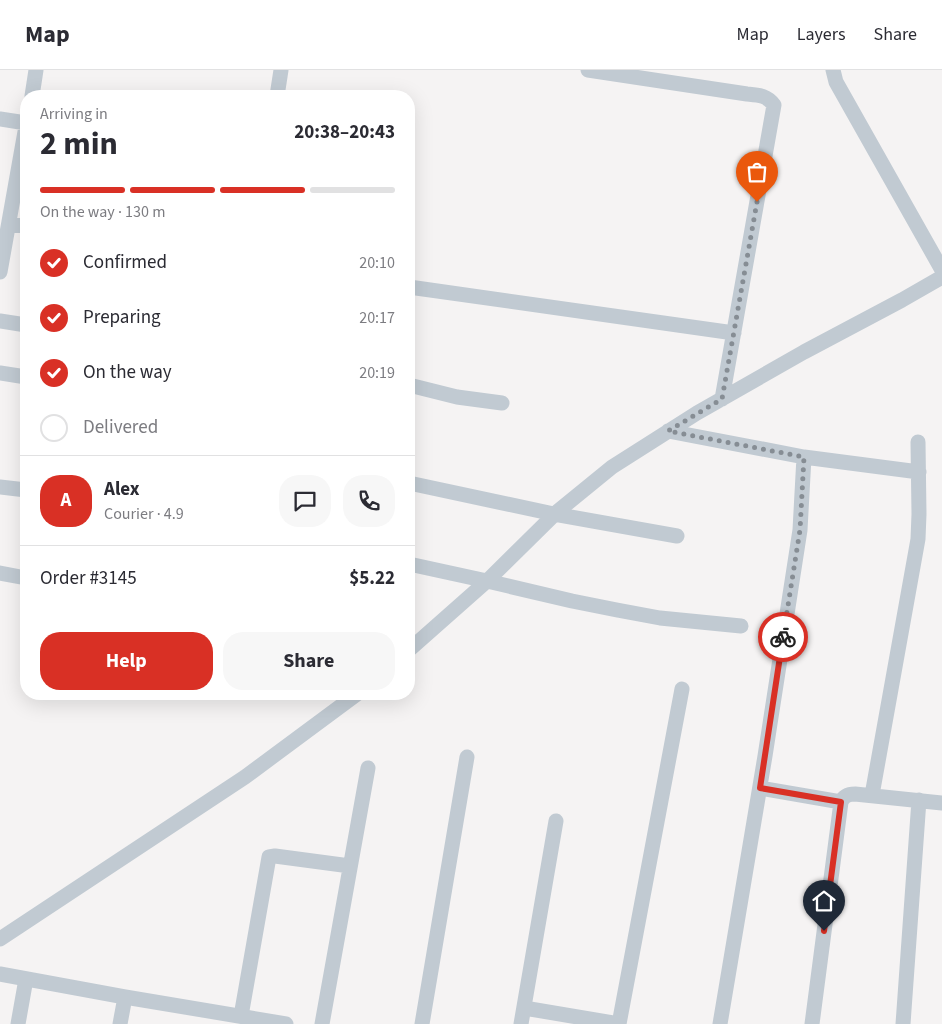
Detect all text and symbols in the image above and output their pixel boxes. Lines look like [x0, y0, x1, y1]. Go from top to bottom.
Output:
text: Map [25, 17, 70, 52]
text: Map [737, 22, 769, 47]
text: Layers [797, 22, 846, 47]
text: Share [874, 22, 917, 47]
text: Arriving in [40, 103, 108, 125]
text: 20:38–20:43 [294, 119, 395, 146]
text: 2 min [40, 121, 118, 167]
pin [736, 151, 778, 202]
icon: bag [743, 158, 771, 186]
text: On the way · 130 m [40, 201, 165, 223]
icon: check [40, 249, 68, 277]
text: Confirmed [83, 249, 167, 276]
text: 20:10 [359, 252, 395, 274]
icon: check [40, 304, 68, 332]
text: Preparing [83, 304, 161, 331]
text: 20:17 [359, 307, 395, 329]
icon: check [40, 359, 68, 387]
text: On the way [83, 359, 172, 386]
text: 20:19 [359, 362, 395, 384]
text: Delivered [83, 414, 158, 441]
button: chat [279, 475, 331, 527]
button: phone [343, 475, 395, 527]
text: Alex [104, 476, 140, 503]
text: A [61, 487, 71, 514]
text: Courier · 4.9 [104, 503, 184, 525]
text: Order #3145 [40, 565, 137, 592]
text: $5.22 [349, 565, 395, 592]
courier [758, 612, 808, 662]
icon: bike [769, 623, 797, 651]
button: Help [40, 632, 213, 690]
button: Share [223, 632, 395, 690]
pin [803, 880, 845, 931]
icon: home [810, 887, 838, 915]

